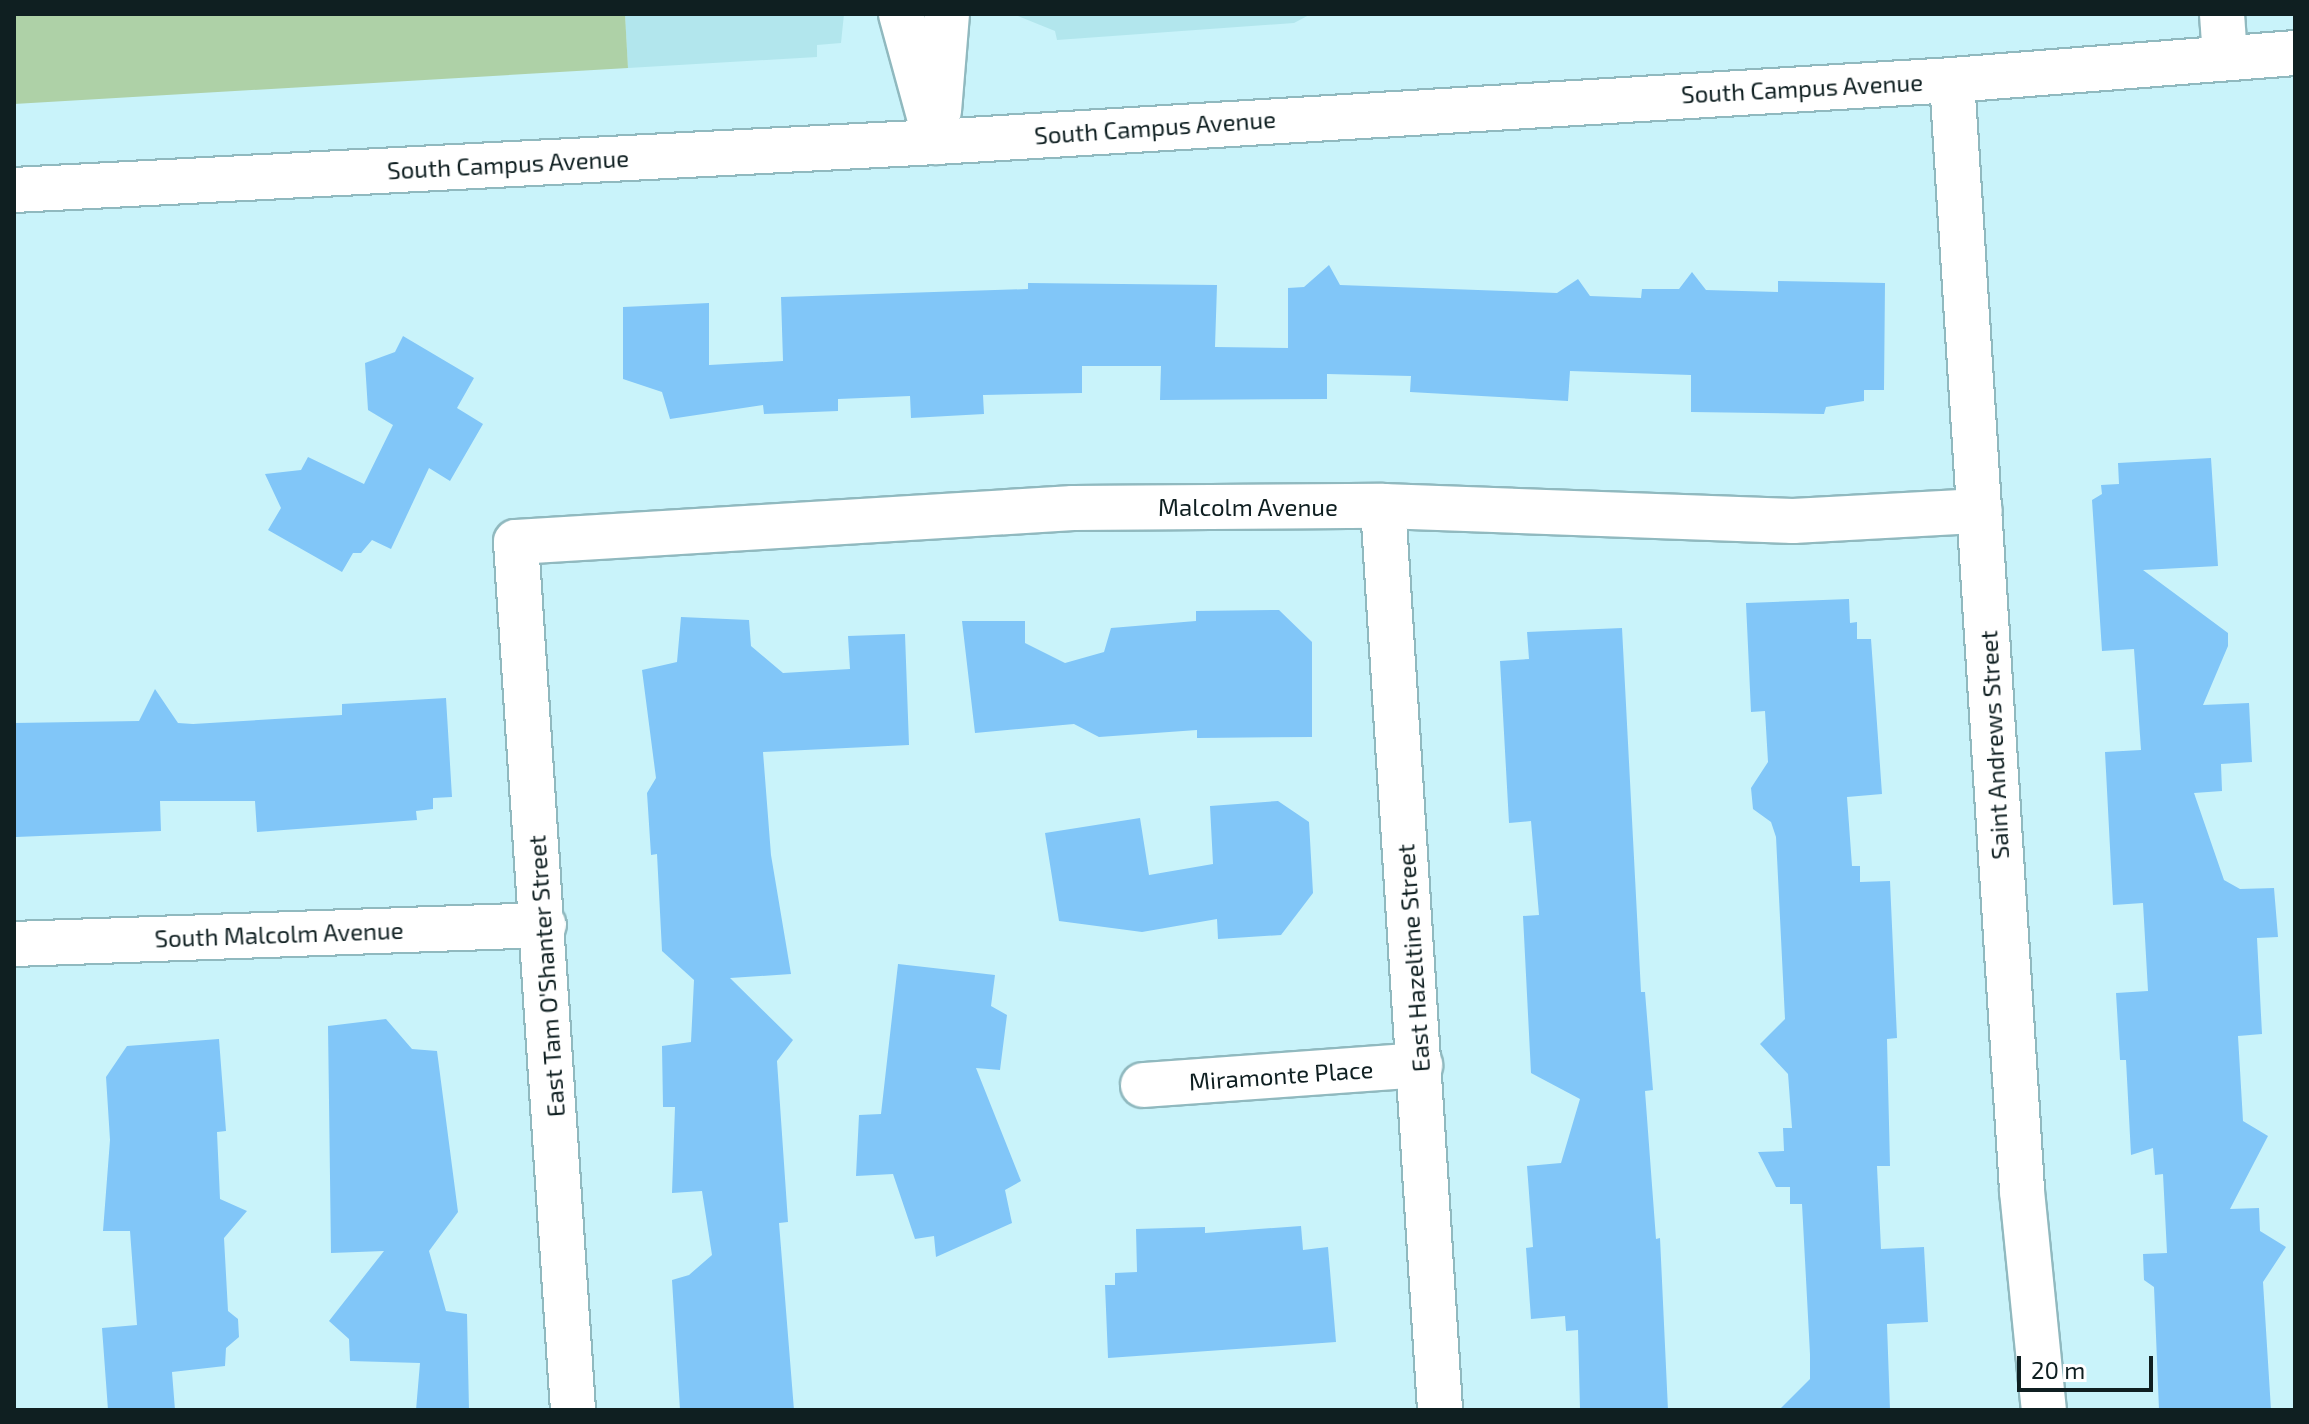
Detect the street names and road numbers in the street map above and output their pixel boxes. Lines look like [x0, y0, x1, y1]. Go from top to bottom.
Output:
street label: South Campus Avenue [1680, 67, 1924, 109]
street label: South Campus Avenue [1033, 104, 1277, 150]
street label: South Campus Avenue [386, 143, 630, 185]
street label: Malcolm Avenue [1158, 493, 1338, 521]
street label: Saint Andrews Street [1974, 629, 2014, 861]
street label: East Tam O'Shanter Street [522, 833, 570, 1119]
street label: East Hazeltine Street [1391, 843, 1435, 1073]
street label: South Malcolm Avenue [154, 915, 404, 953]
street label: Miramonte Place [1188, 1054, 1374, 1096]

